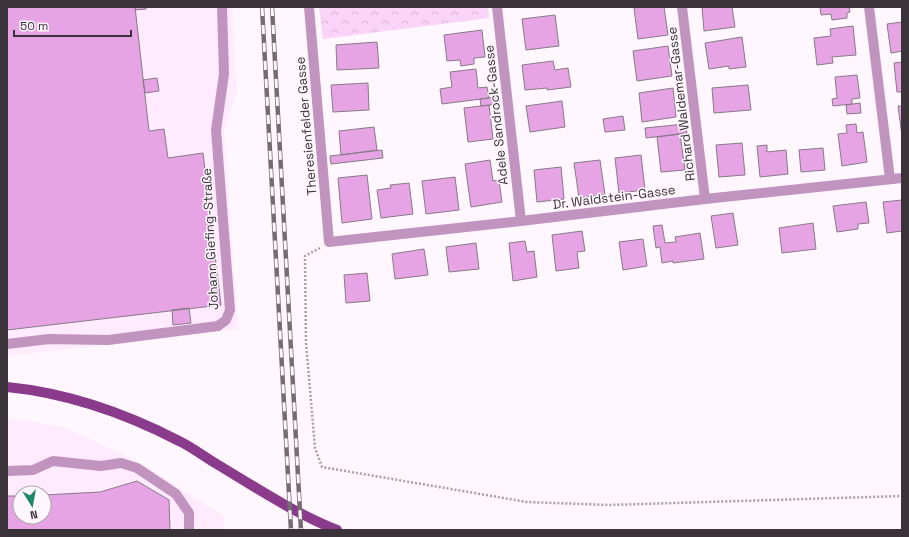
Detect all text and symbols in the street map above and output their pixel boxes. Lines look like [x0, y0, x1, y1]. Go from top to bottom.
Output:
scale bar [14, 12, 131, 38]
text: 50 m [20, 18, 48, 34]
street label: Richard Waldemar-Gasse [663, 26, 699, 182]
street label: Adele Sandrock-Gasse [480, 44, 512, 186]
street label: Theresienfelder Gasse [291, 56, 321, 196]
street label: Johann Giefing-Straße [198, 168, 222, 310]
street label: Dr. Waldstein-Gasse [552, 181, 676, 213]
north arrow [12, 485, 52, 525]
text: N [29, 507, 39, 522]

